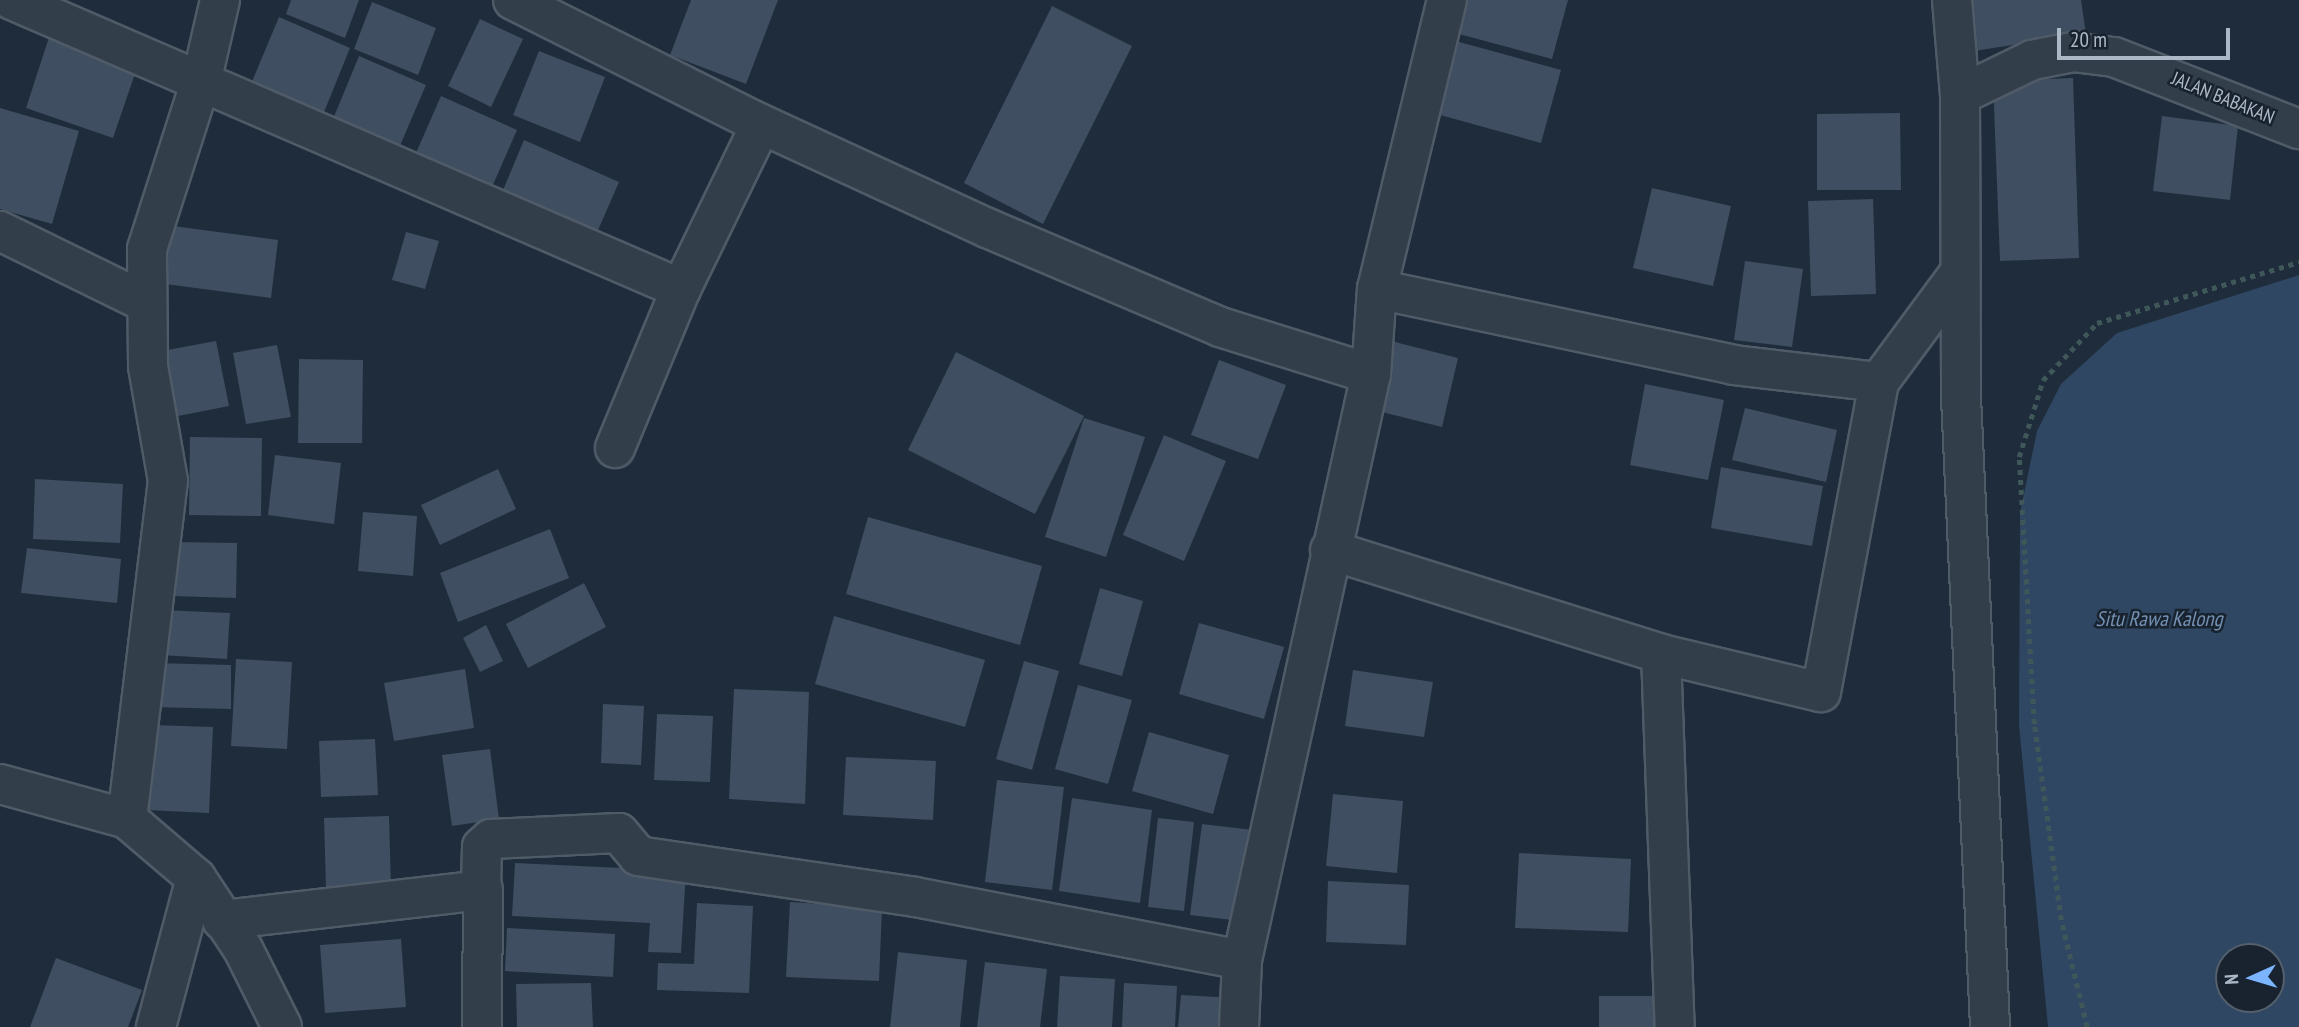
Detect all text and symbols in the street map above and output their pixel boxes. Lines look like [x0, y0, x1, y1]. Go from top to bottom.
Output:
scale bar [2061, 14, 2234, 58]
text: 20 m [2070, 26, 2107, 53]
street label: JALAN BABAKAN [2168, 67, 2278, 129]
water label: Situ Rawa Kalong [2095, 606, 2223, 632]
north arrow [2215, 943, 2285, 1013]
text: N [2219, 973, 2243, 985]

